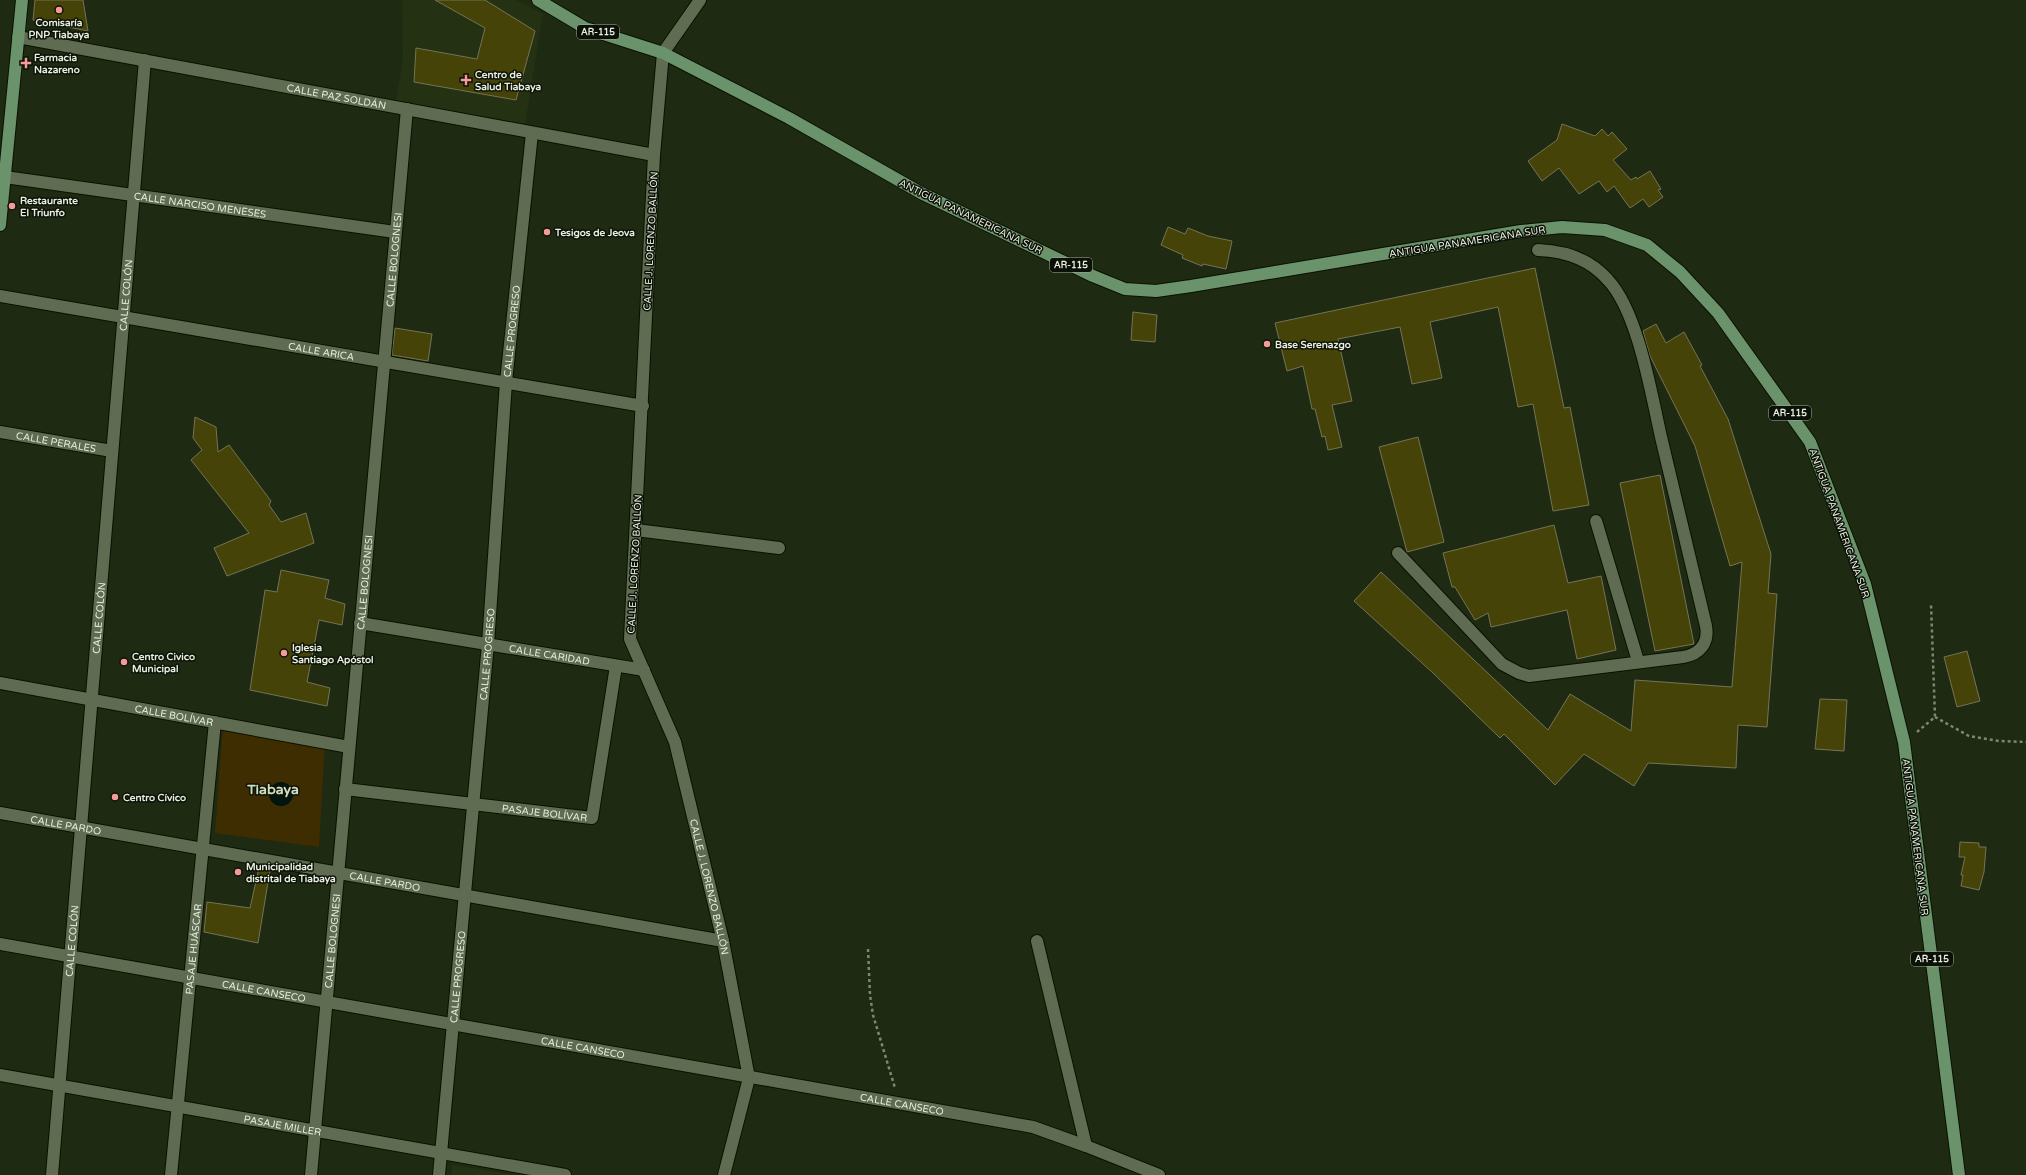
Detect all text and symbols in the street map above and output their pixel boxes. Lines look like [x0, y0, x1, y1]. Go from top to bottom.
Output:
marker: Comisaría PNP Tiabaya [54, 5, 64, 15]
place label: Comisaría PNP Tiabaya [29, 17, 90, 41]
road number: AR-115 [577, 25, 619, 39]
place label: Farmacia Nazareno [34, 52, 80, 76]
marker: Farmacia Nazareno [21, 58, 31, 68]
place label: Centro de Salud Tiabaya [475, 69, 542, 93]
marker: Centro de Salud Tiabaya [460, 74, 472, 86]
street label: CALLE PAZ SOLDÁN [286, 82, 387, 112]
street label: CALLE J. LORENZO BALLÓN [641, 171, 661, 311]
street label: ANTIGUA PANAMERICANA SUR [897, 177, 1044, 257]
street label: CALLE NARCISO MENESES [133, 190, 267, 221]
place label: Restaurante El Triunfo [20, 195, 78, 219]
marker: Restaurante El Triunfo [7, 201, 17, 211]
street label: CALLE BOLOGNESI [384, 212, 405, 308]
street label: ANTIGUA PANAMERICANA SUR [1388, 224, 1546, 260]
marker: Tesigos de Jeova [542, 227, 552, 237]
place label: Tesigos de Jeova [554, 227, 635, 239]
road number: AR-115 [1050, 258, 1092, 272]
street label: CALLE COLÓN [117, 259, 135, 331]
street label: CALLE PROGRESO [502, 285, 523, 378]
marker: Base Serenazgo [1262, 339, 1272, 349]
place label: Base Serenazgo [1275, 339, 1351, 351]
street label: CALLE ARICA [287, 340, 355, 364]
road number: AR-115 [1769, 406, 1811, 420]
street label: CALLE PERALES [15, 430, 97, 455]
street label: ANTIGUA PANAMERICANA SUR [1806, 447, 1872, 600]
street label: CALLE J. LORENZO BALLÓN [625, 494, 645, 634]
street label: CALLE BOLOGNESI [355, 535, 376, 630]
street label: CALLE COLÓN [90, 582, 108, 654]
street label: CALLE PROGRESO [478, 608, 497, 701]
place label: Iglesia Santiago Apóstol [292, 642, 374, 666]
street label: CALLE CARIDAD [508, 643, 591, 668]
marker: Iglesia Santiago Apóstol [279, 648, 289, 658]
place label: Centro Civico Municipal [132, 651, 195, 675]
marker: Centro Civico Municipal [119, 657, 129, 667]
street label: CALLE BOLÍVAR [134, 703, 214, 729]
street label: ANTIGUA PANAMERICANA SUR [1899, 758, 1931, 916]
district label: Tiabaya [246, 781, 299, 798]
marker: Centro Cívico [110, 792, 120, 802]
place label: Centro Cívico [123, 792, 186, 804]
street label: PASAJE BOLÍVAR [501, 802, 588, 824]
street label: CALLE PARDO [30, 814, 102, 838]
street label: CALLE J. LORENZO BALLÓN [687, 818, 731, 956]
place label: Municipalidad distrital de Tiabaya [246, 861, 336, 885]
marker: Municipalidad distrital de Tiabaya [233, 867, 243, 877]
street label: CALLE PARDO [349, 870, 421, 894]
street label: CALLE BOLOGNESI [323, 893, 343, 989]
street label: PASAJE HUÁSCAR [184, 903, 204, 995]
street label: CALLE COLÓN [64, 905, 81, 977]
street label: CALLE PROGRESO [448, 930, 468, 1023]
road number: AR-115 [1911, 952, 1953, 966]
street label: CALLE CANSECO [221, 978, 306, 1005]
street label: CALLE CANSECO [540, 1035, 626, 1062]
street label: CALLE CANSECO [859, 1091, 945, 1118]
street label: PASAJE MILLER [243, 1113, 322, 1139]

